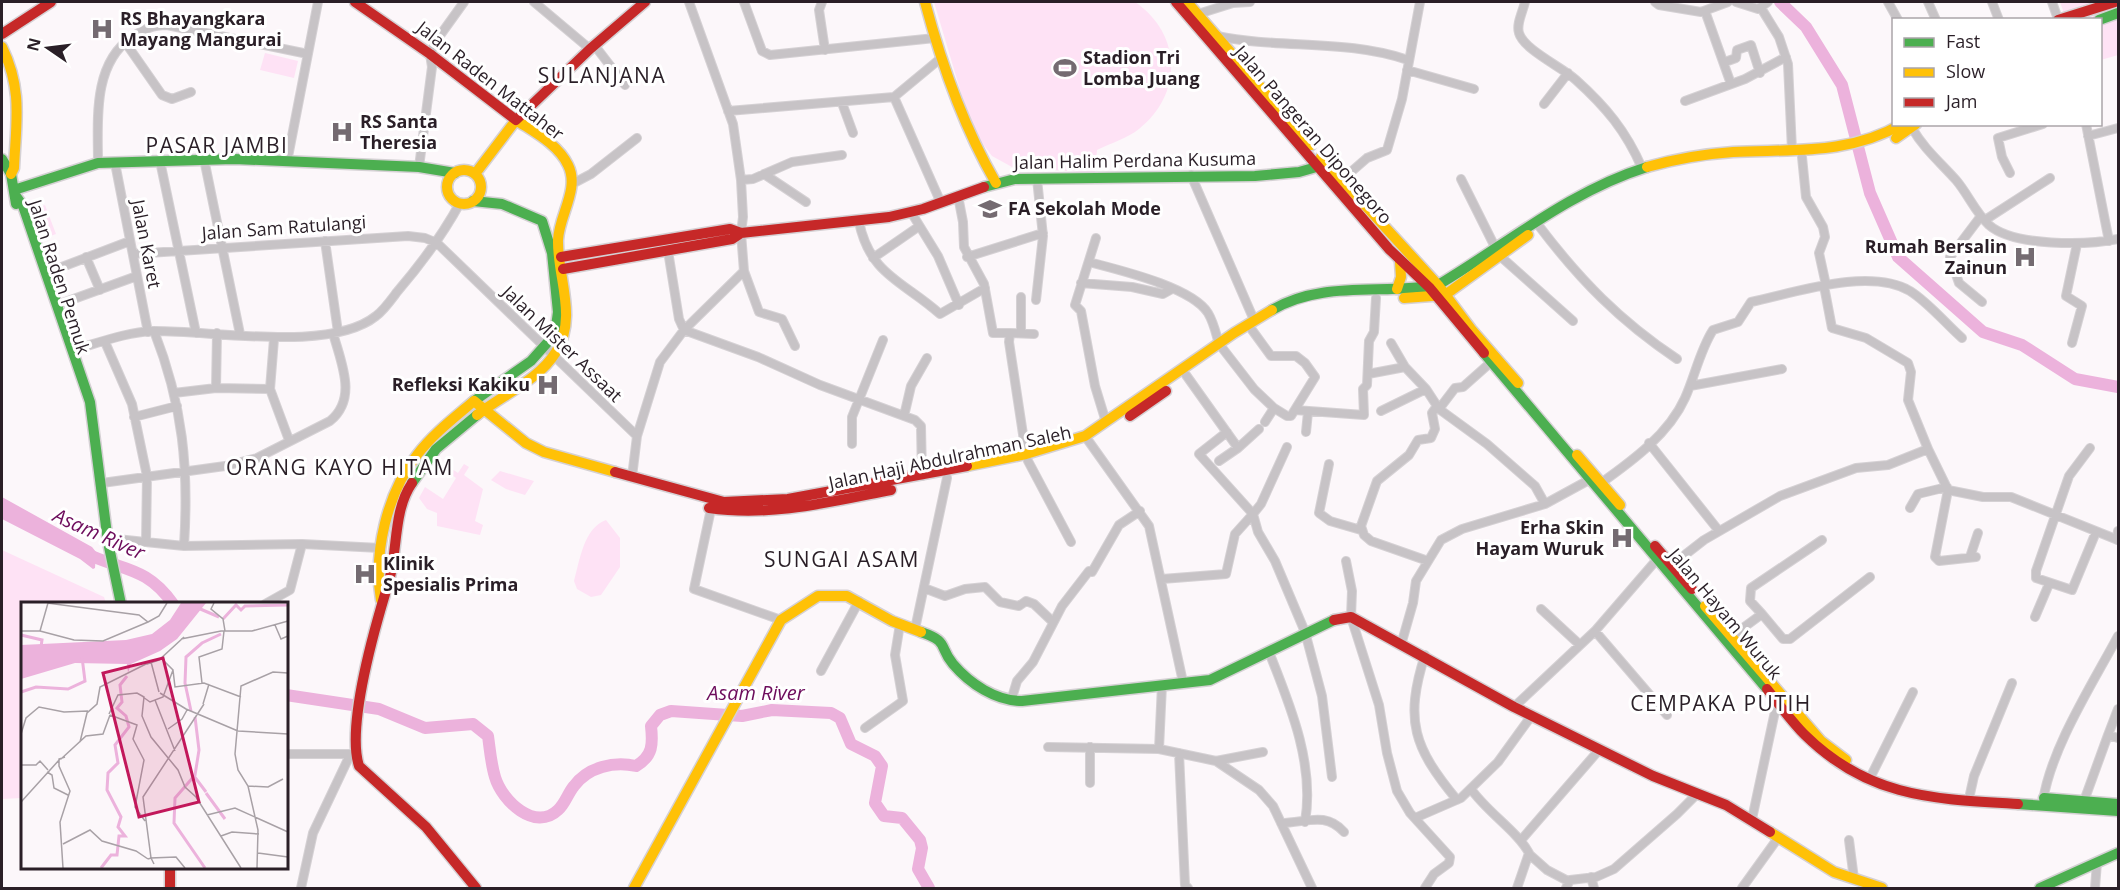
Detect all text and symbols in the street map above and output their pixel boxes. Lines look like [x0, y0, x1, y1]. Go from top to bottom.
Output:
place label: RS Bhayangkara Mayang Mangurai [120, 6, 282, 51]
street label: Jalan Raden Mattaher [411, 14, 570, 146]
hospital icon: RS Bhayangkara Mayang Mangurai [89, 16, 115, 42]
north arrow [18, 18, 78, 78]
legend [1892, 18, 2102, 126]
text: Fast [1946, 29, 1980, 53]
text: N [21, 35, 46, 53]
street label: Jalan Pangeran Diponegoro [1228, 38, 1398, 229]
place label: Stadion Tri Lomba Juang [1083, 45, 1200, 90]
sports icon: Stadion Tri Lomba Juang [1052, 55, 1078, 81]
text: Slow [1946, 59, 1985, 83]
district label: SULANJANA [538, 61, 666, 89]
text: Jam [1944, 89, 1978, 113]
place label: RS Santa Theresia [360, 109, 438, 154]
hospital icon: RS Santa Theresia [329, 119, 355, 145]
district label: PASAR JAMBI [146, 131, 288, 159]
street label: Jalan Halim Perdana Kusuma [1012, 146, 1256, 174]
street label: Jalan Raden Pemuk [23, 194, 96, 358]
street label: Jalan Karet [126, 195, 167, 290]
school or university icon: FA Sekolah Mode [977, 196, 1003, 222]
place label: FA Sekolah Mode [1008, 196, 1161, 220]
street label: Jalan Sam Ratulangi [199, 209, 367, 245]
place label: Rumah Bersalin Zainun [1865, 234, 2007, 279]
hospital icon: Rumah Bersalin Zainun [2012, 244, 2038, 270]
street label: Jalan Mister Assaat [496, 278, 628, 407]
place label: Refleksi Kakiku [392, 372, 530, 396]
hospital icon: Refleksi Kakiku [535, 372, 561, 398]
street label: Jalan Haji Abdulrahman Saleh [824, 420, 1073, 495]
district label: ORANG KAYO HITAM [226, 453, 454, 481]
water label: Asam River [47, 501, 150, 566]
place label: Erha Skin Hayam Wuruk [1475, 515, 1605, 560]
hospital icon: Erha Skin Hayam Wuruk [1609, 525, 1635, 551]
street label: Jalan Hayam Wuruk [1662, 541, 1788, 684]
district label: SUNGAI ASAM [764, 545, 920, 573]
place label: Klinik Spesialis Prima [383, 551, 518, 596]
hospital icon: Klinik Spesialis Prima [352, 561, 378, 587]
inset map [21, 602, 288, 869]
water label: Asam River [705, 679, 806, 706]
district label: CEMPAKA PUTIH [1630, 689, 1812, 717]

